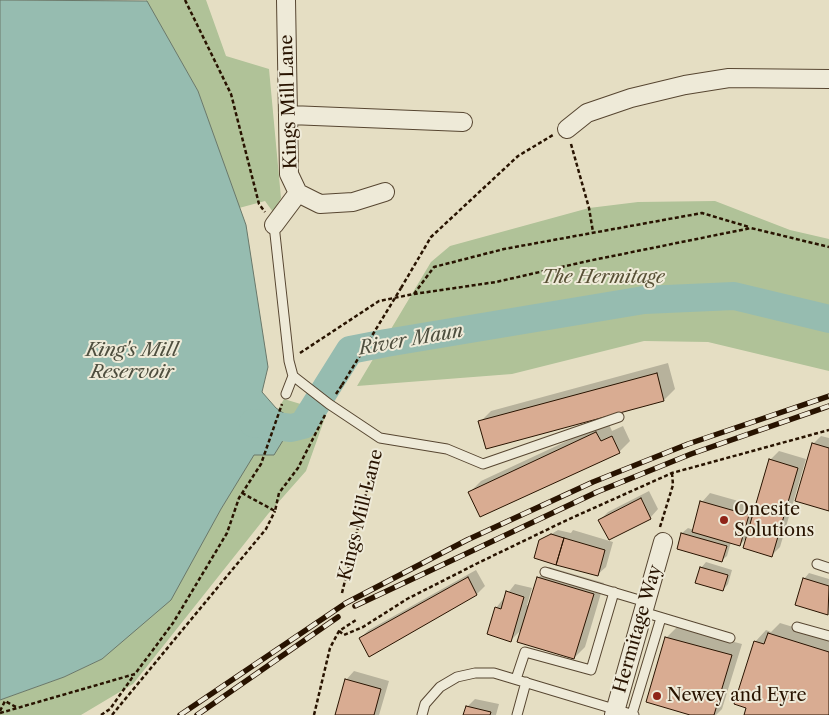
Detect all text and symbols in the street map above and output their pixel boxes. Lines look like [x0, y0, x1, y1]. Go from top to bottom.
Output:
street label: Kings Mill Lane [276, 34, 302, 170]
park label: The Hermitage [541, 267, 665, 289]
water label: River Maun [357, 320, 465, 360]
water label: King's Mill Reservoir [86, 340, 178, 384]
street label: Kings Mill Lane [334, 447, 388, 583]
place label: Onesite Solutions [734, 499, 814, 542]
marker: Onesite Solutions [718, 514, 730, 526]
street label: Hermitage Way [609, 562, 667, 696]
place label: Newey and Eyre [667, 685, 806, 707]
marker: Newey and Eyre [651, 690, 663, 702]

